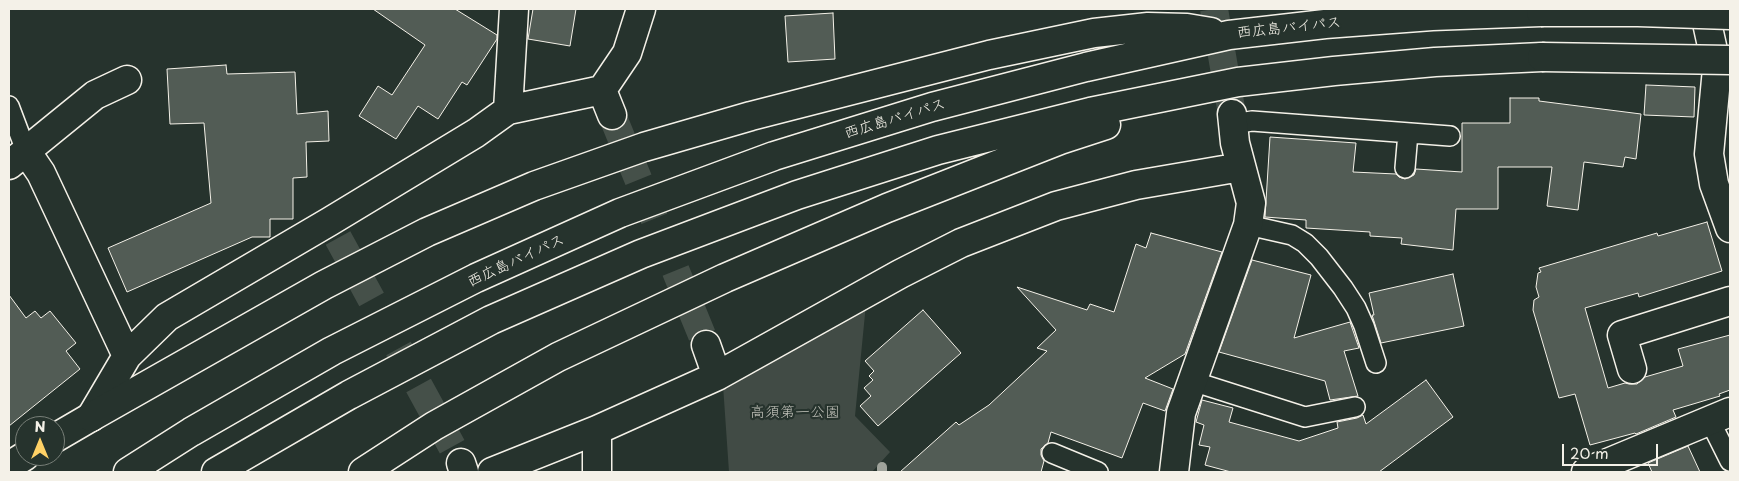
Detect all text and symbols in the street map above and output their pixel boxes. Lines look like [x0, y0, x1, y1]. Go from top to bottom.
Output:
street label: 西広島バイパス [1236, 14, 1342, 42]
street label: 西広島バイパス [842, 95, 948, 143]
street label: 西広島バイパス [465, 231, 567, 291]
park label: 高須第一公園 [750, 404, 840, 422]
north arrow [15, 416, 65, 466]
text: N [34, 416, 46, 437]
scale bar [1564, 434, 1660, 466]
text: 20 m [1570, 441, 1609, 464]

